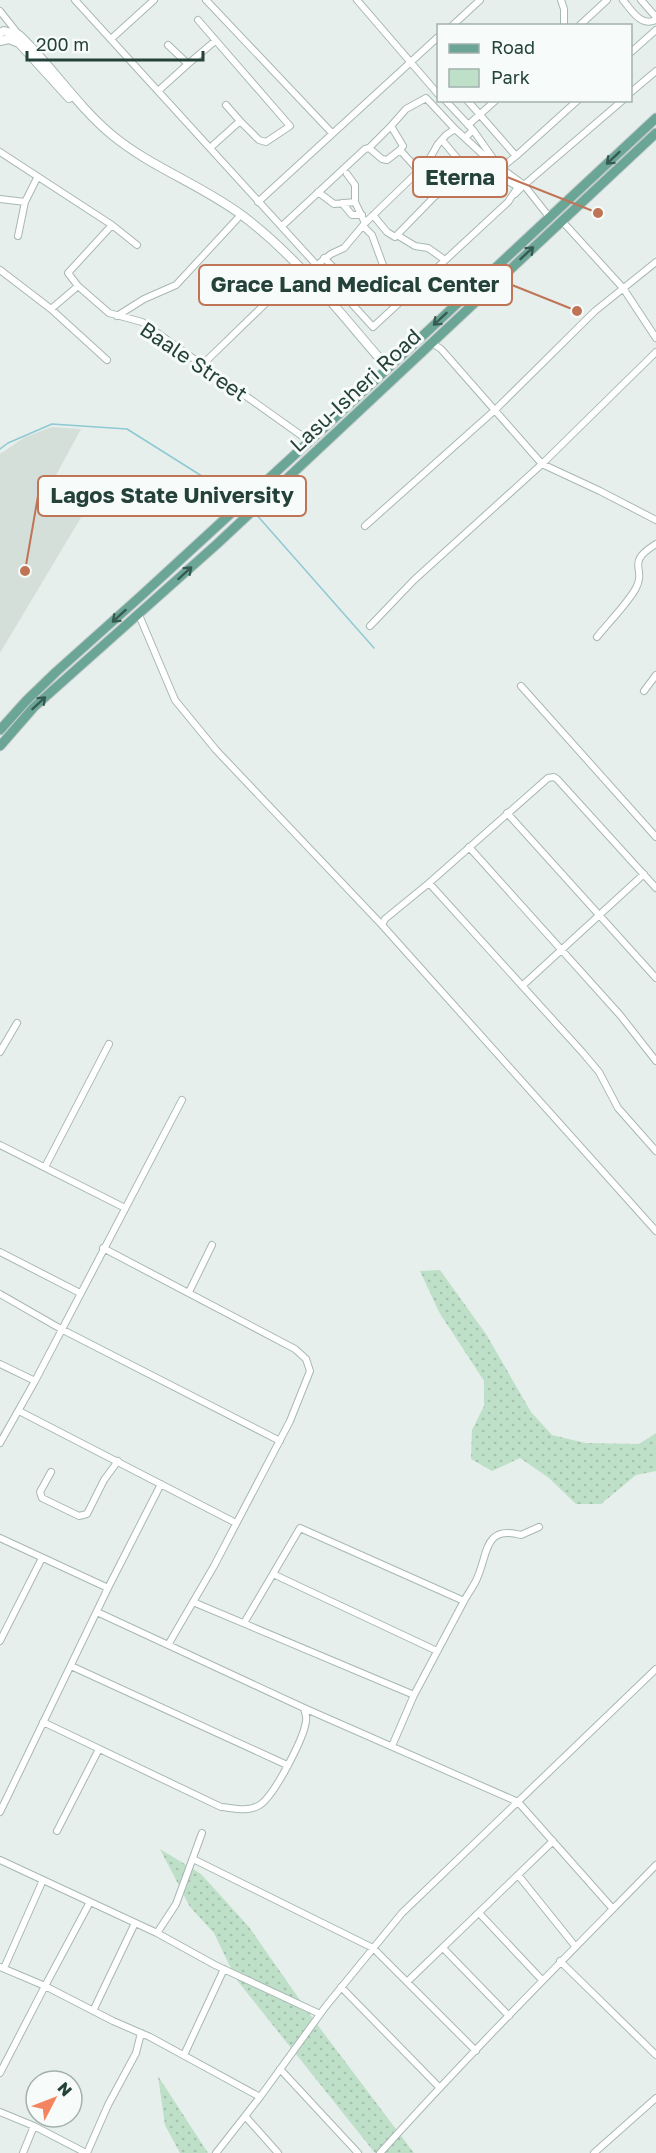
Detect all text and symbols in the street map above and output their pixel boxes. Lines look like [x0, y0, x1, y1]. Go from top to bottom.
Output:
scale bar [27, 24, 202, 62]
legend [437, 24, 632, 102]
text: 200 m [36, 33, 89, 55]
text: Road [491, 36, 535, 58]
text: Park [491, 66, 530, 88]
one-way arrow [606, 150, 621, 165]
callout: Eterna [413, 157, 507, 197]
text: Eterna [425, 163, 495, 190]
one-way arrow [520, 246, 535, 260]
callout: Grace Land Medical Center [199, 265, 512, 305]
text: Grace Land Medical Center [211, 270, 500, 297]
one-way arrow [433, 312, 448, 326]
street label: Baale Street [135, 316, 253, 406]
street label: Lasu-Isheri Road [284, 323, 426, 457]
callout: Lagos State University [38, 476, 306, 516]
text: Lagos State University [50, 481, 294, 508]
one-way arrow [177, 566, 192, 580]
one-way arrow [112, 609, 127, 623]
one-way arrow [32, 695, 47, 710]
north arrow [24, 2069, 84, 2129]
text: N [54, 2078, 77, 2100]

